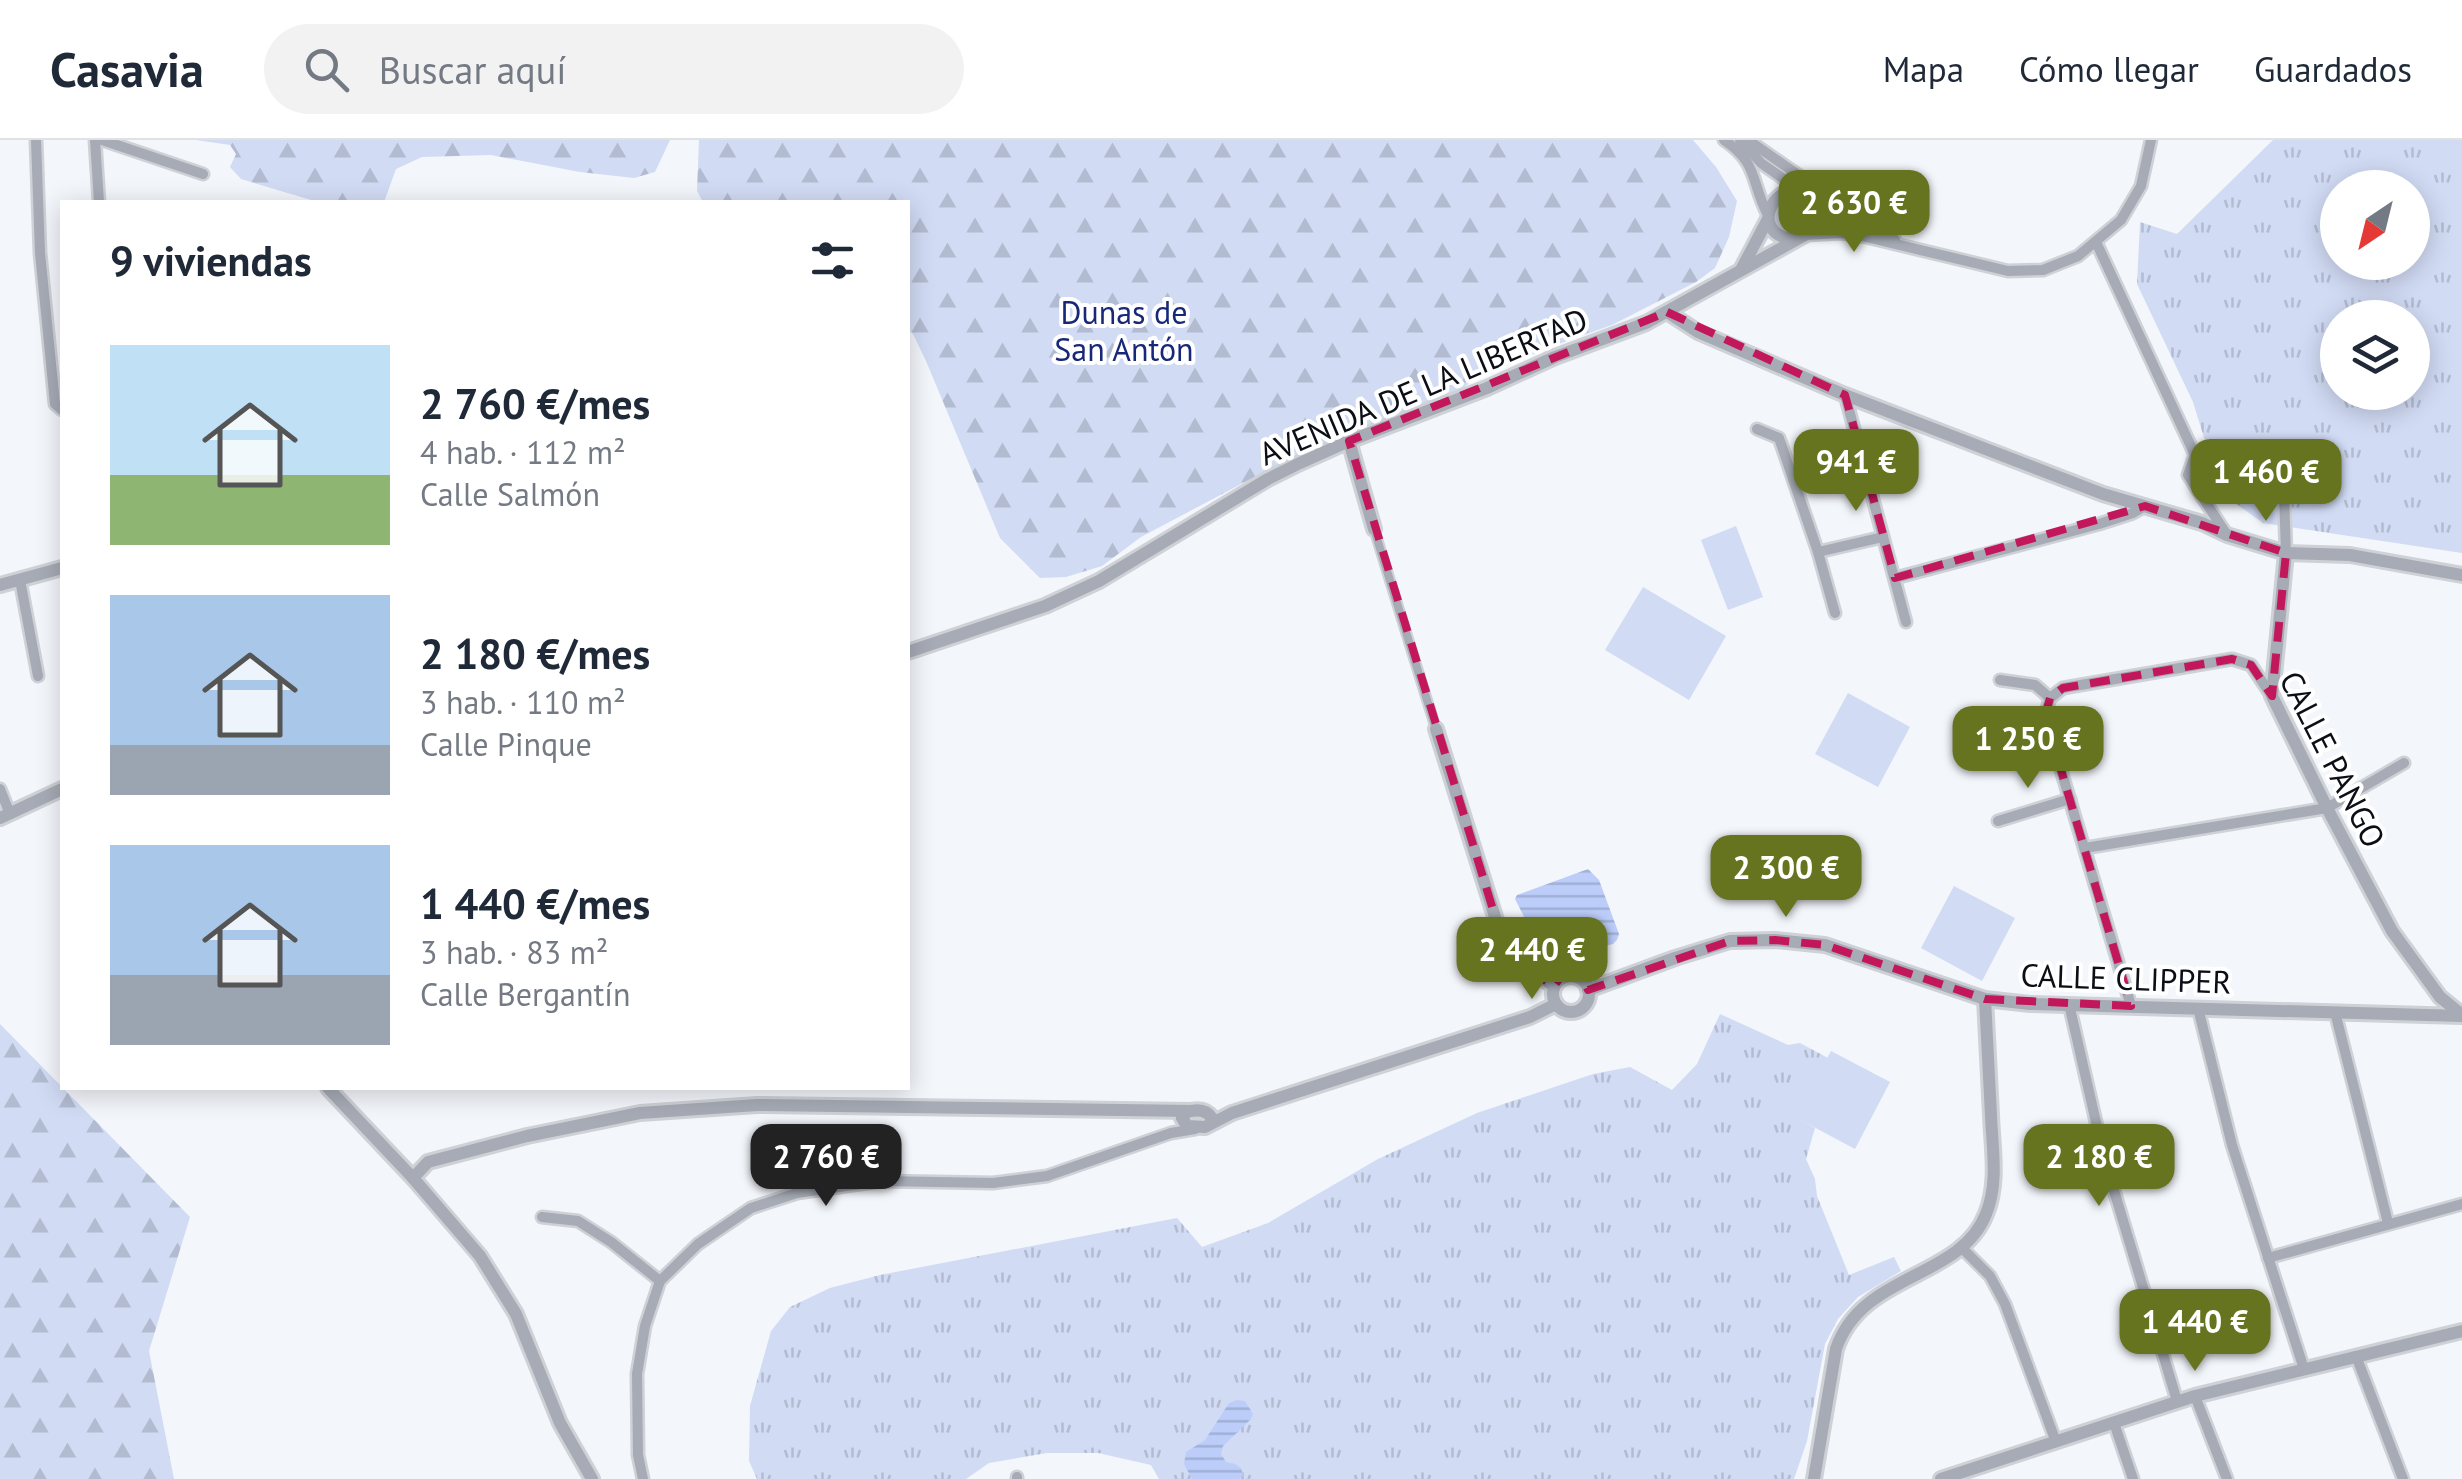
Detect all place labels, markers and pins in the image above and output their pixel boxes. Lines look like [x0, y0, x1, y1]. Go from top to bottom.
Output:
pin: 2 630 € [1762, 170, 1946, 255]
pin: 941 € [1786, 429, 1926, 514]
pin: 1 460 € [2174, 439, 2358, 524]
pin: 1 250 € [1936, 706, 2120, 791]
pin: 2 300 € [1694, 835, 1878, 920]
pin: 2 440 € [1440, 917, 1624, 1002]
pin: 2 760 € [734, 1124, 918, 1209]
pin: 2 180 € [2007, 1124, 2191, 1209]
pin: 1 440 € [2103, 1289, 2287, 1374]

